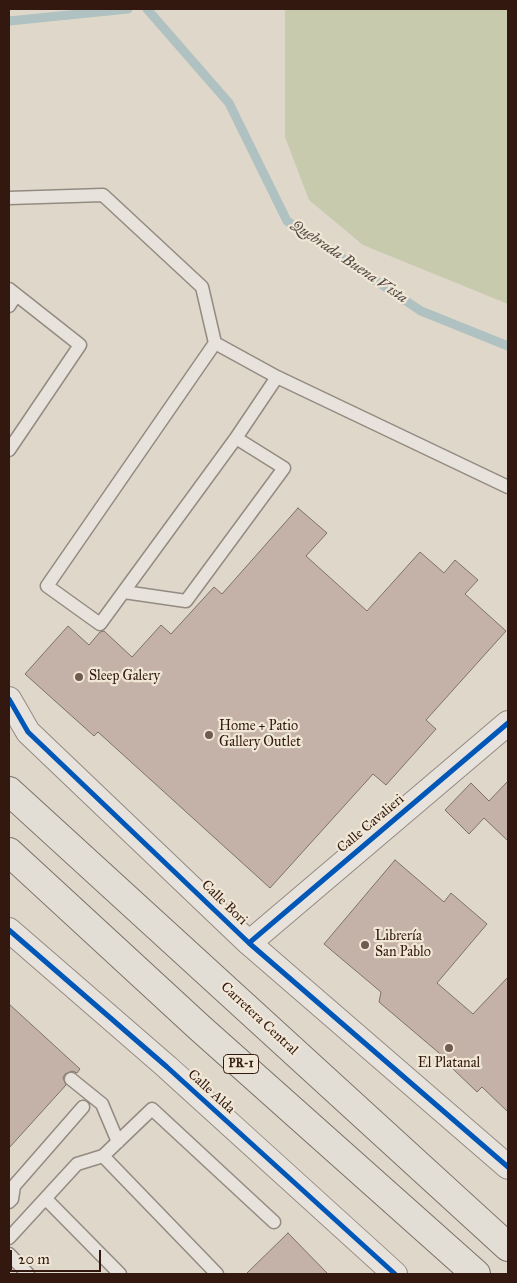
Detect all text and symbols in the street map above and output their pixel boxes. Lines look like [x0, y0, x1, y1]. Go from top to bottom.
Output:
water label: Quebrada Buena Vista [287, 216, 411, 308]
place label: Sleep Galery [89, 669, 160, 685]
marker: Sleep Galery [73, 671, 85, 683]
place label: Home + Patio Gallery Outlet [219, 719, 301, 752]
marker: Home + Patio Gallery Outlet [203, 729, 215, 741]
street label: Calle Cavalieri [334, 791, 408, 857]
street label: Calle Bori [198, 877, 250, 929]
place label: Librería San Pablo [375, 929, 431, 962]
marker: Librería San Pablo [359, 939, 371, 951]
street label: Carretera Central [217, 979, 301, 1059]
marker: El Platanal [443, 1042, 455, 1054]
road number: PR-1 [224, 1054, 258, 1074]
place label: El Platanal [418, 1056, 480, 1072]
street label: Calle Alda [184, 1066, 238, 1118]
scale bar [12, 1240, 104, 1272]
text: 20 m [18, 1250, 50, 1268]

